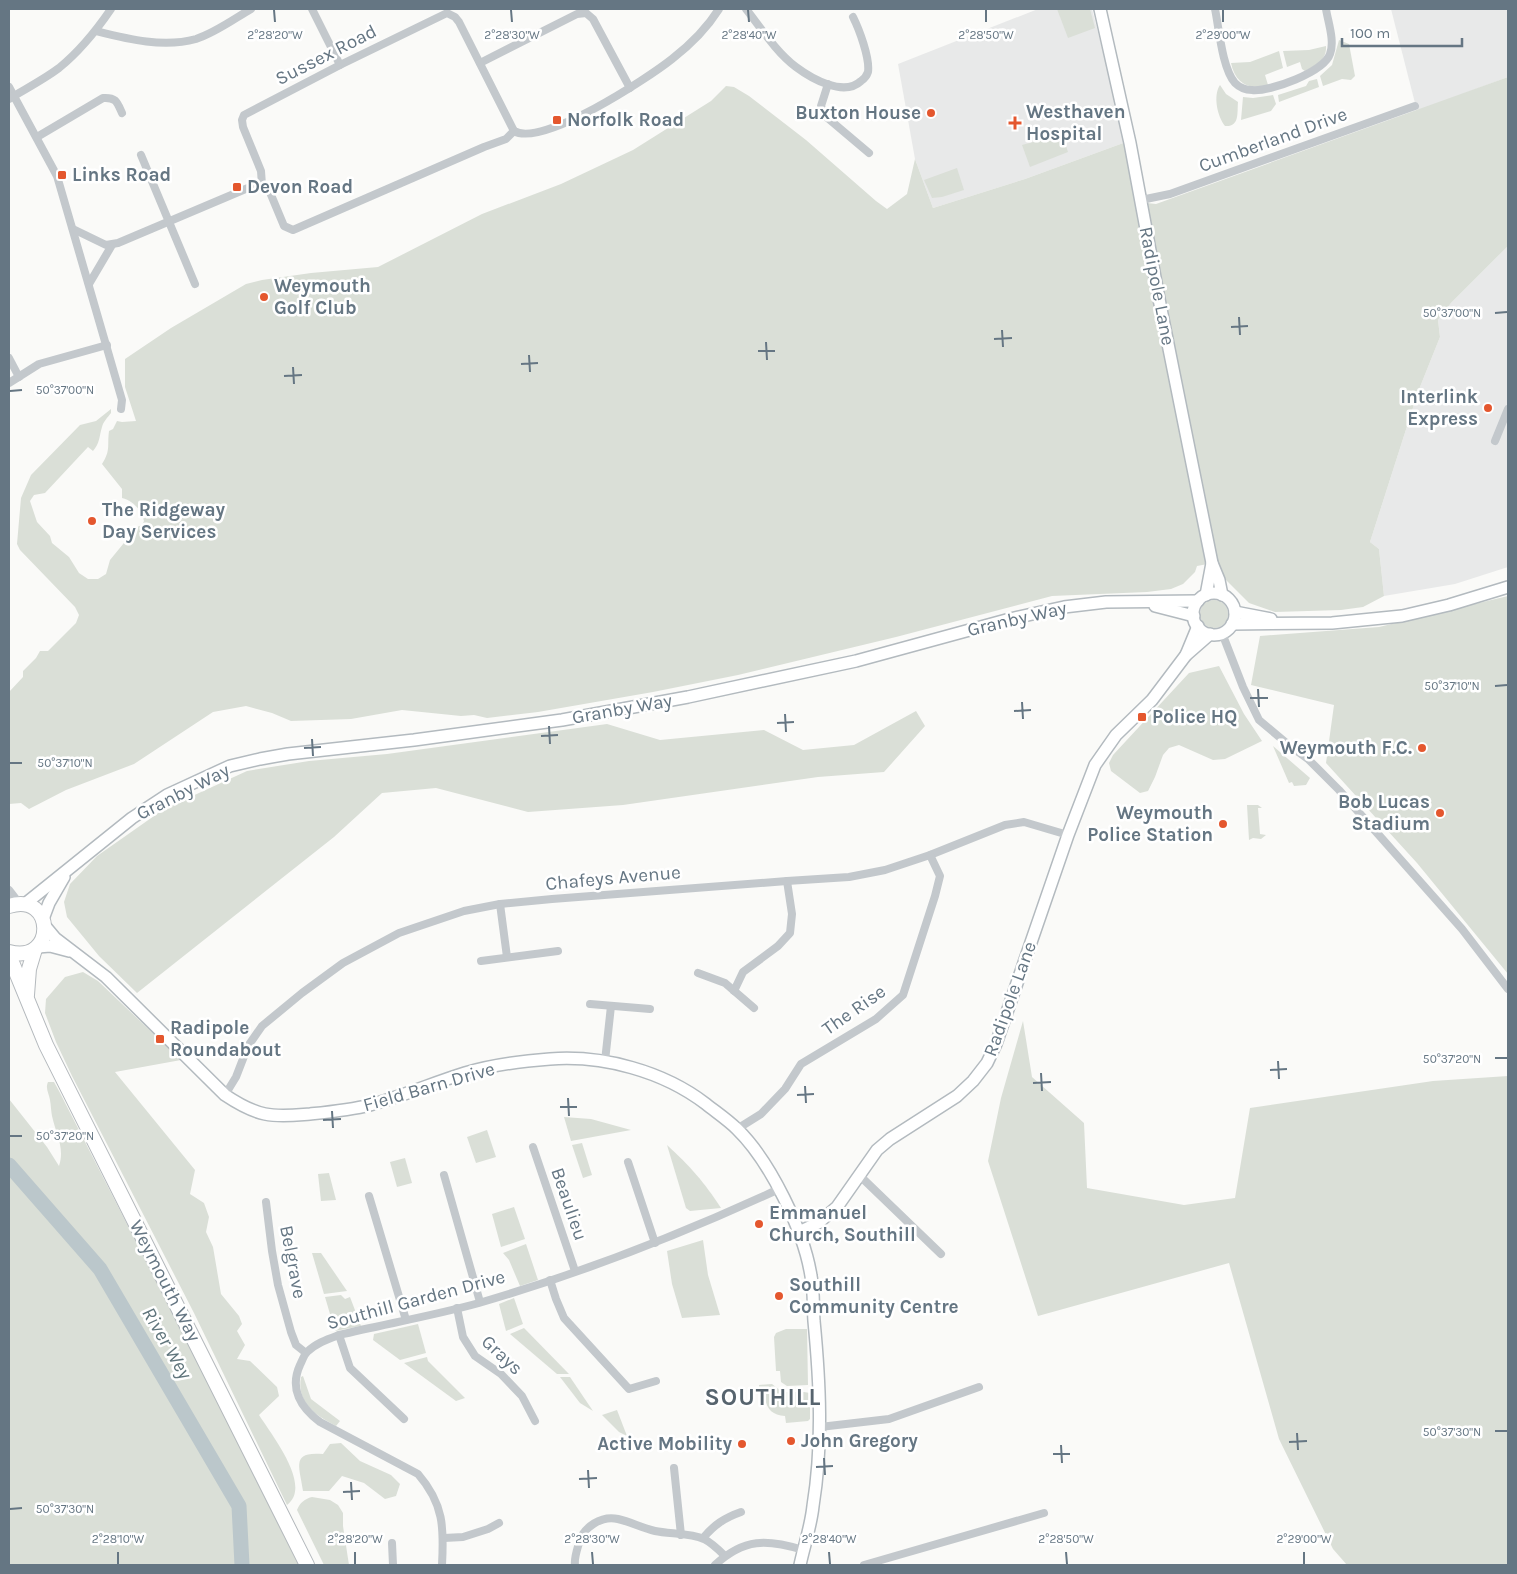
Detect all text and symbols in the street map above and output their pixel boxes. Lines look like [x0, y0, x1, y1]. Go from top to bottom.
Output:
scale bar [1342, 15, 1462, 47]
street label: Sussex Road [272, 20, 380, 90]
text: 100 m [1350, 24, 1390, 42]
text: 2°28'20"W [247, 28, 303, 42]
text: 2°28'30"W [484, 28, 540, 42]
text: 2°28'40"W [721, 28, 777, 42]
text: 2°28'50"W [958, 28, 1014, 42]
text: 2°29'00"W [1195, 28, 1251, 42]
place label: Westhaven Hospital [1026, 101, 1126, 145]
place label: Buxton House [795, 102, 921, 124]
street label: Cumberland Drive [1196, 103, 1350, 177]
marker: Buxton House [925, 107, 937, 119]
place label: Norfolk Road [567, 109, 684, 131]
marker: Norfolk Road [551, 114, 563, 126]
marker: Westhaven Hospital [1008, 116, 1022, 130]
place label: Links Road [72, 164, 171, 186]
marker: Links Road [56, 169, 68, 181]
place label: Devon Road [247, 176, 353, 198]
marker: Devon Road [231, 181, 243, 193]
street label: Radipole Lane [1135, 225, 1179, 347]
place label: Weymouth Golf Club [274, 275, 371, 319]
marker: Weymouth Golf Club [258, 291, 270, 303]
text: 50°37'00"N [1423, 306, 1481, 320]
text: 50°37'00"N [36, 383, 94, 397]
place label: Interlink Express [1400, 386, 1478, 430]
marker: Interlink Express [1482, 402, 1494, 414]
place label: The Ridgeway Day Services [102, 499, 226, 543]
marker: The Ridgeway Day Services [86, 515, 98, 527]
street label: Granby Way [965, 597, 1069, 641]
text: 50°37'10"N [1424, 679, 1480, 693]
street label: Granby Way [570, 689, 674, 729]
place label: Police HQ [1152, 706, 1237, 728]
marker: Police HQ [1136, 711, 1148, 723]
place label: Weymouth F.C. [1280, 737, 1412, 759]
marker: Weymouth F.C. [1416, 742, 1428, 754]
text: 50°37'10"N [37, 756, 93, 770]
street label: Granby Way [133, 759, 233, 825]
place label: Bob Lucas Stadium [1338, 791, 1430, 835]
place label: Weymouth Police Station [1087, 802, 1213, 846]
marker: Bob Lucas Stadium [1434, 807, 1446, 819]
marker: Weymouth Police Station [1217, 818, 1229, 830]
street label: Chafeys Avenue [544, 861, 682, 895]
street label: Radipole Lane [979, 939, 1041, 1059]
street label: The Rise [818, 980, 890, 1040]
place label: Radipole Roundabout [170, 1017, 281, 1061]
marker: Radipole Roundabout [154, 1033, 166, 1045]
text: 50°37'20"N [1423, 1052, 1481, 1066]
street label: Field Barn Drive [361, 1058, 497, 1116]
text: 50°37'20"N [36, 1129, 94, 1143]
street label: Beaulieu [546, 1165, 592, 1243]
place label: Emmanuel Church, Southill [769, 1202, 916, 1246]
street label: Weymouth Way [125, 1217, 205, 1346]
marker: Emmanuel Church, Southill [753, 1218, 765, 1230]
street label: Belgrave [275, 1223, 311, 1301]
street label: Southill Garden Drive [324, 1266, 508, 1334]
place label: Southill Community Centre [789, 1274, 959, 1318]
marker: Southill Community Centre [773, 1290, 785, 1302]
water label: River Wey [137, 1303, 197, 1384]
street label: Grays [477, 1330, 527, 1380]
district label: SOUTHILL [705, 1383, 821, 1411]
text: 50°37'30"N [1423, 1425, 1481, 1439]
place label: John Gregory [801, 1430, 918, 1452]
place label: Active Mobility [597, 1433, 732, 1455]
marker: John Gregory [785, 1435, 797, 1447]
marker: Active Mobility [736, 1438, 748, 1450]
text: 50°37'30"N [36, 1502, 94, 1516]
text: 2°28'10"W [92, 1532, 145, 1546]
text: 2°28'20"W [327, 1532, 383, 1546]
text: 2°28'30"W [564, 1532, 620, 1546]
text: 2°28'40"W [801, 1532, 857, 1546]
text: 2°28'50"W [1038, 1532, 1094, 1546]
text: 2°29'00"W [1276, 1532, 1332, 1546]

